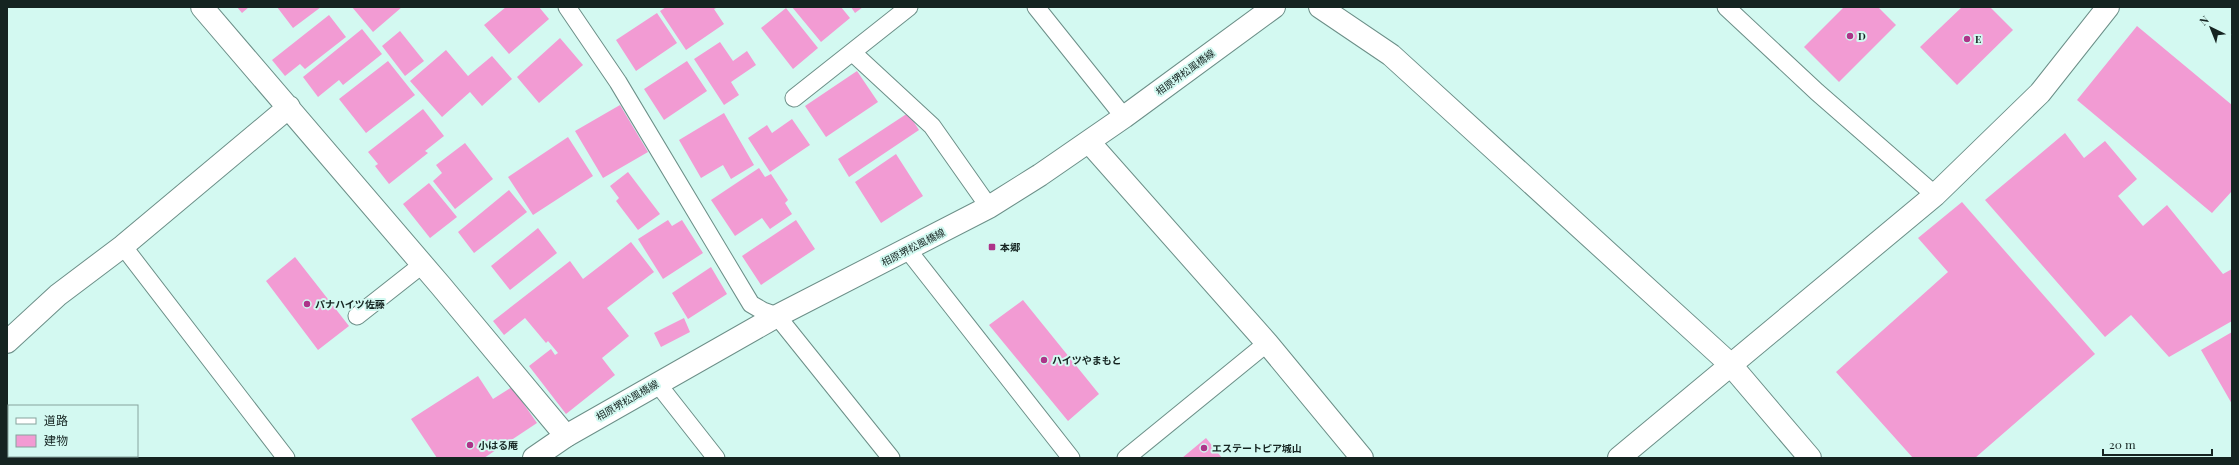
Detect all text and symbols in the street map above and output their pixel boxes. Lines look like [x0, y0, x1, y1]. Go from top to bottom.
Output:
north arrow [2191, 8, 2231, 48]
text: N [2196, 12, 2212, 29]
place label: D [1858, 29, 1866, 43]
marker: D [1845, 31, 1855, 41]
place label: E [1975, 32, 1981, 46]
marker: E [1962, 34, 1972, 44]
street label: 相原堺松風橋線 [1153, 46, 1217, 98]
street label: 相原堺松風橋線 [879, 225, 947, 269]
place label: 本郷 [999, 240, 1021, 254]
marker: 本郷 [987, 242, 997, 252]
place label: パナハイツ佐藤 [315, 297, 385, 311]
marker: パナハイツ佐藤 [302, 299, 312, 309]
place label: ハイツやまもと [1052, 353, 1122, 367]
marker: ハイツやまもと [1039, 355, 1049, 365]
street label: 相原堺松風橋線 [593, 376, 661, 424]
legend [8, 405, 138, 457]
text: 道路 [44, 412, 68, 428]
scale bar [2103, 431, 2212, 457]
text: 建物 [44, 432, 68, 448]
text: 20 m [2109, 436, 2136, 452]
place label: 小はる庵 [478, 438, 518, 452]
marker: 小はる庵 [465, 440, 475, 450]
place label: エステートピア城山 [1212, 441, 1302, 455]
marker: エステートピア城山 [1199, 443, 1209, 453]

